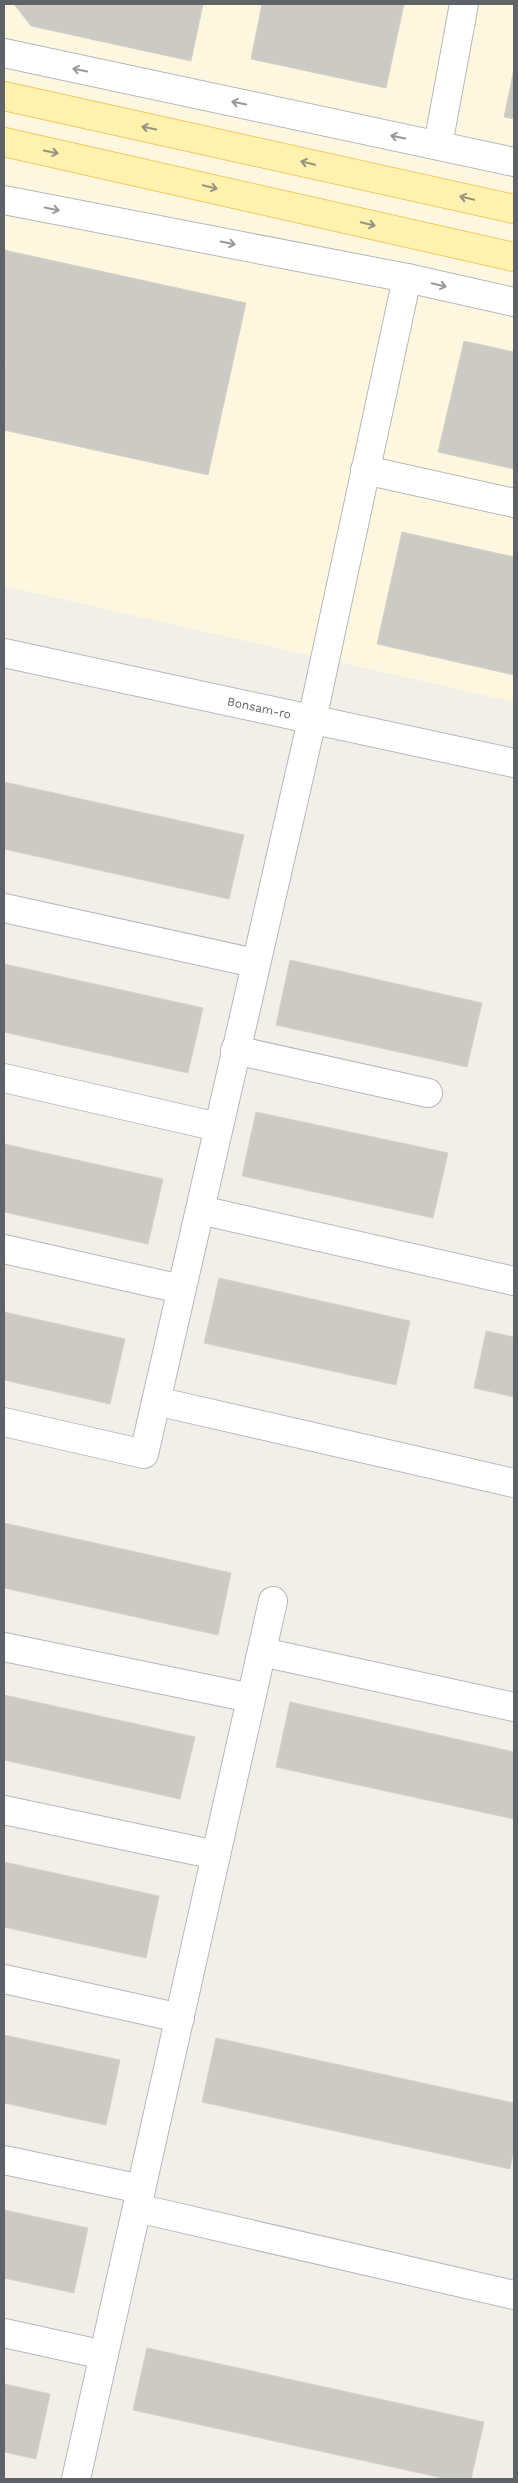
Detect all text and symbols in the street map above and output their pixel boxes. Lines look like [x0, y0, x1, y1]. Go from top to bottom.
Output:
one-way arrow [73, 64, 89, 74]
one-way arrow [232, 98, 248, 108]
one-way arrow [142, 123, 158, 132]
one-way arrow [391, 132, 407, 141]
one-way arrow [43, 148, 59, 157]
one-way arrow [301, 158, 317, 167]
one-way arrow [202, 183, 218, 192]
one-way arrow [459, 193, 475, 202]
one-way arrow [43, 205, 59, 214]
one-way arrow [360, 220, 376, 229]
one-way arrow [220, 239, 236, 249]
one-way arrow [431, 281, 447, 290]
street label: Bonsam-ro [226, 694, 292, 722]

